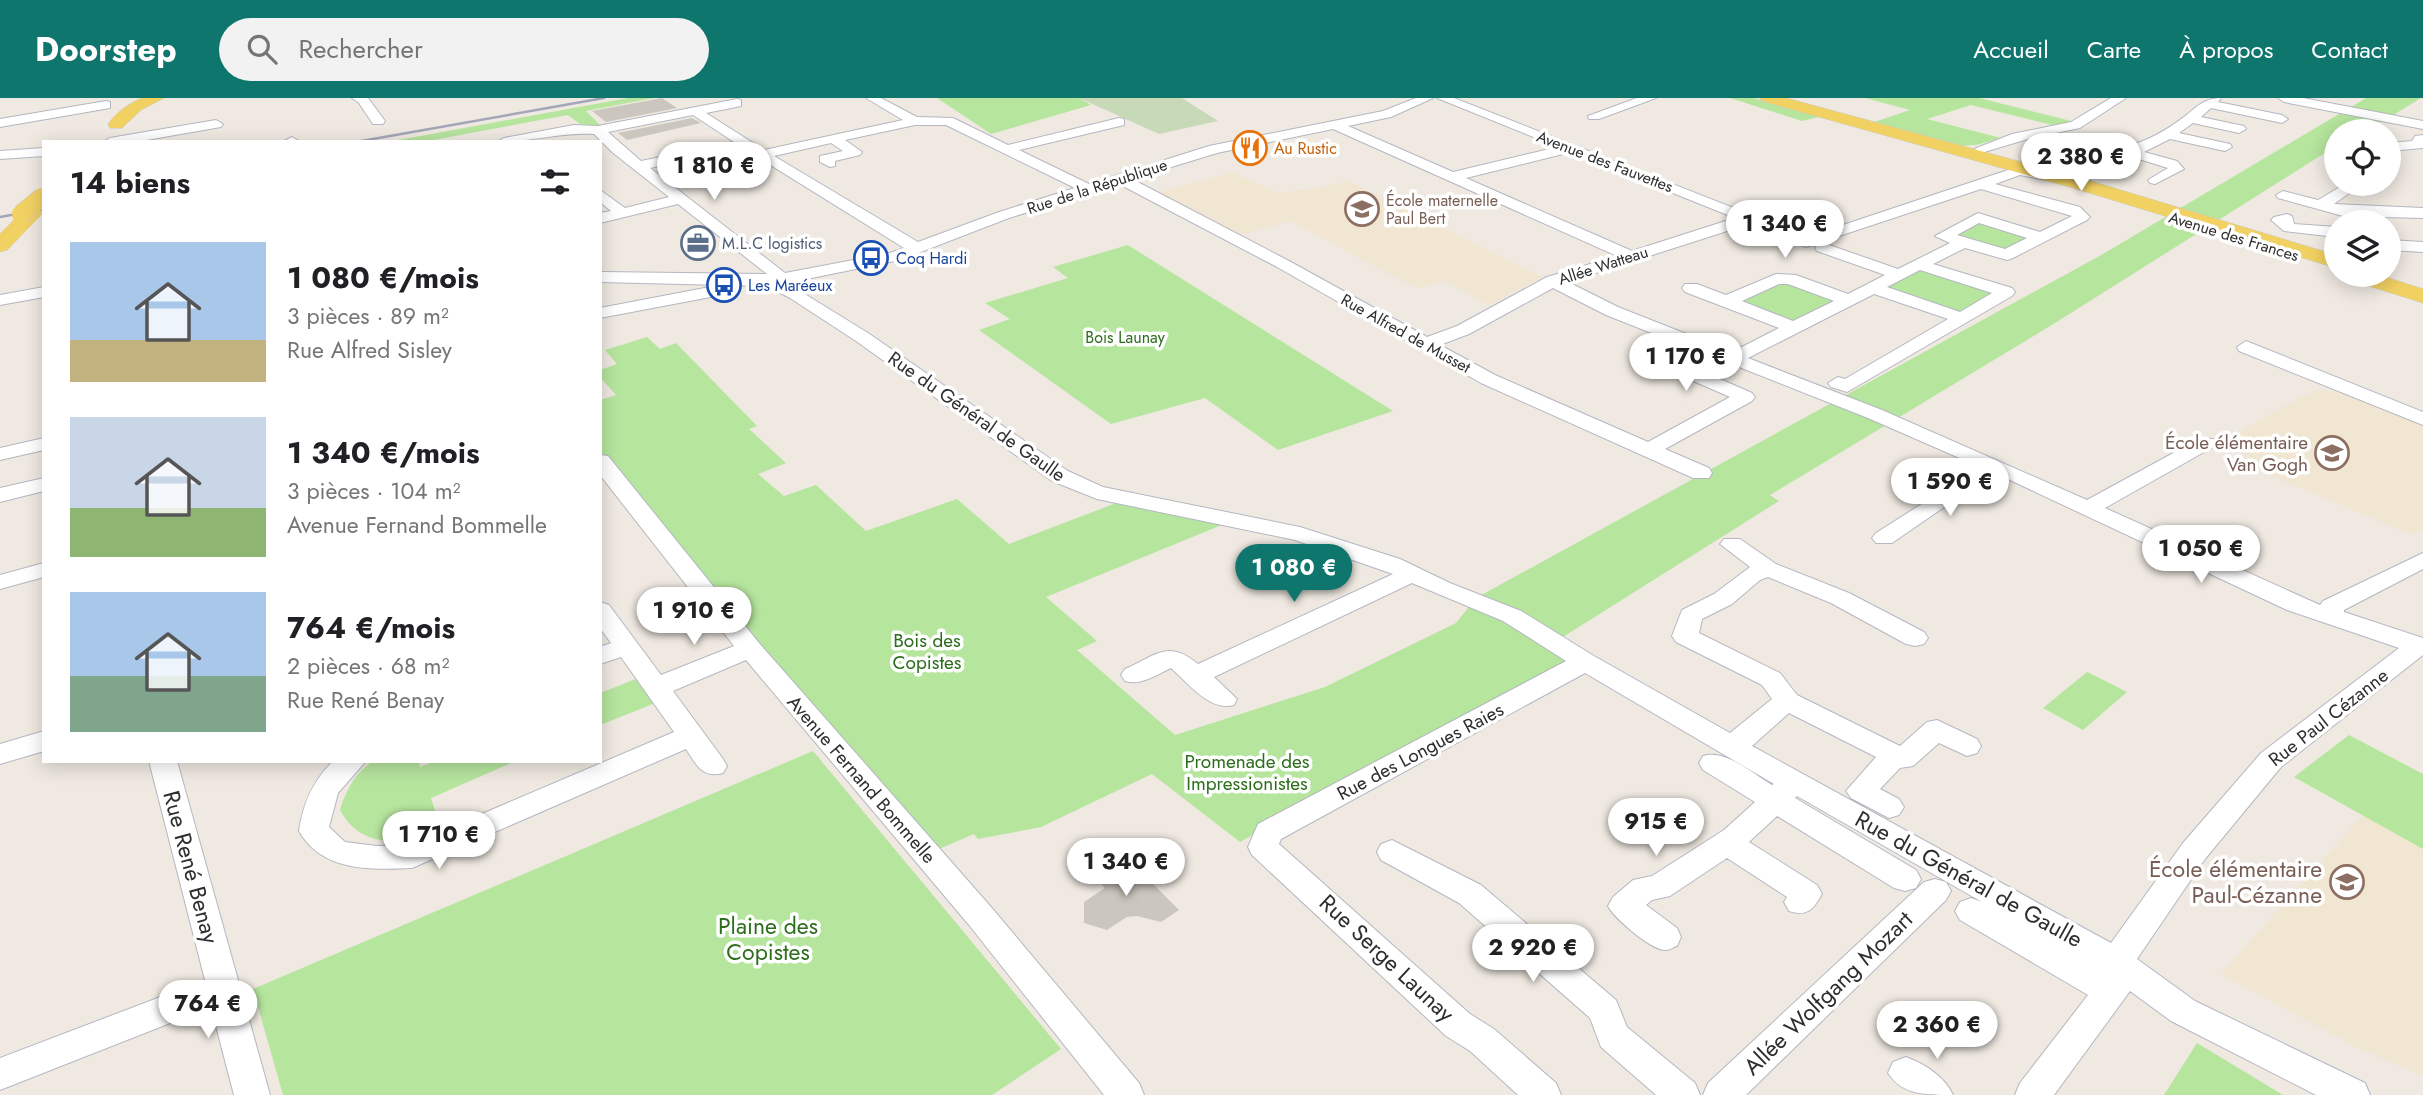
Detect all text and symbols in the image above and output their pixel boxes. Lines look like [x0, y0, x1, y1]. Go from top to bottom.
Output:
search box [219, 18, 709, 81]
text: Doorstep [35, 26, 177, 73]
icon: search [243, 30, 281, 68]
text: Rechercher [299, 30, 423, 68]
text: Accueil [1973, 32, 2049, 67]
text: Carte [2087, 32, 2141, 67]
text: À propos [2179, 32, 2273, 67]
text: Contact [2311, 32, 2388, 67]
map controls [2324, 119, 2401, 287]
button: locate [2324, 119, 2401, 196]
street label: Avenue des Fauvettes [1533, 125, 1676, 198]
restaurant icon: Au Rustic [1231, 129, 1269, 167]
pin: 2 380 € [2016, 134, 2146, 193]
place label: Au Rustic [1274, 137, 1337, 160]
text: 2 380 € [2037, 139, 2125, 173]
pin: 1 810 € [649, 142, 779, 202]
text: 1 810 € [673, 148, 755, 182]
street label: Rue de la République [1024, 153, 1170, 220]
text: 14 biens [70, 161, 190, 204]
icon: filters [536, 163, 574, 201]
place label: École maternelle Paul Bert [1386, 189, 1498, 230]
school or university icon: École maternelle Paul Bert [1343, 190, 1381, 228]
pin: 1 340 € [1720, 200, 1850, 260]
text: 1 340 € [1742, 206, 1828, 240]
street label: Avenue des Frances [2166, 206, 2302, 267]
button: layers [2324, 210, 2401, 287]
office icon: M.L.C logistics [679, 224, 717, 262]
place label: M.L.C logistics [722, 232, 822, 255]
bus stop icon: Coq Hardi [852, 239, 890, 277]
street label: Allée Watteau [1555, 240, 1651, 291]
place label: Coq Hardi [896, 247, 968, 270]
text: 1 080 €/mois [287, 256, 479, 299]
bus stop icon: Les Maréeux [705, 266, 743, 304]
icon: home [126, 270, 210, 354]
place label: Les Maréeux [748, 274, 832, 297]
street label: Rue Alfred de Musset [1337, 288, 1475, 379]
text: 3 pièces · 89 m² [287, 299, 449, 333]
park label: Bois Launay [1085, 326, 1166, 349]
text: Rue Alfred Sisley [287, 333, 452, 367]
pin: 1 170 € [1621, 334, 1751, 393]
text: 1 170 € [1645, 339, 1727, 373]
street label: Rue du Général de Gaulle [882, 345, 1071, 488]
place label: École élémentaire Van Gogh [2165, 429, 2308, 478]
text: 1 340 €/mois [287, 431, 480, 474]
school or university icon: École élémentaire Van Gogh [2313, 434, 2351, 472]
icon: home [126, 445, 210, 529]
pin: 1 590 € [1885, 458, 2015, 518]
text: 1 590 € [1907, 464, 1993, 498]
text: 3 pièces · 104 m² [287, 474, 461, 508]
text: Avenue Fernand Bommelle [287, 508, 547, 542]
pin: 1 050 € [2136, 526, 2266, 585]
text: 1 050 € [2158, 531, 2244, 565]
pin: 1 080 € [1229, 545, 1359, 604]
text: 1 080 € [1251, 550, 1337, 584]
pin: 1 910 € [629, 588, 759, 647]
text: 1 910 € [653, 593, 735, 627]
text: 764 €/mois [287, 606, 455, 649]
icon: home [126, 620, 210, 704]
park label: Bois des Copistes [893, 627, 962, 676]
text: 2 pièces · 68 m² [287, 649, 449, 683]
street label: Rue Paul Cézanne [2263, 662, 2394, 773]
text: Rue René Benay [287, 683, 444, 717]
street label: Avenue Fernand Bommelle [781, 689, 942, 869]
street label: Rue des Longues Raies [1332, 696, 1509, 807]
park label: Promenade des Impressionistes [1185, 748, 1310, 797]
street label: Rue René Benay [154, 787, 228, 948]
pin: 915 € [1607, 798, 1705, 858]
street label: Rue du Général de Gaulle [1849, 802, 2089, 956]
text: 915 € [1624, 804, 1688, 838]
pin: 1 710 € [374, 812, 504, 871]
text: 1 710 € [398, 817, 480, 851]
pin: 1 340 € [1061, 838, 1191, 898]
text: 1 340 € [1083, 844, 1169, 878]
place label: École élémentaire Paul-Cézanne [2149, 852, 2322, 912]
school or university icon: École élémentaire Paul-Cézanne [2328, 863, 2366, 901]
street label: Rue Serge Launay [1312, 886, 1463, 1030]
street label: Allée Wolfgang Mozart [1736, 903, 1921, 1083]
park label: Plaine des Copistes [718, 909, 818, 969]
pin: 2 920 € [1468, 924, 1598, 984]
text: 2 920 € [1488, 930, 1578, 964]
pin: 764 € [159, 981, 257, 1040]
text: 764 € [174, 986, 242, 1020]
pin: 2 360 € [1872, 1002, 2002, 1061]
text: 2 360 € [1893, 1007, 1981, 1041]

